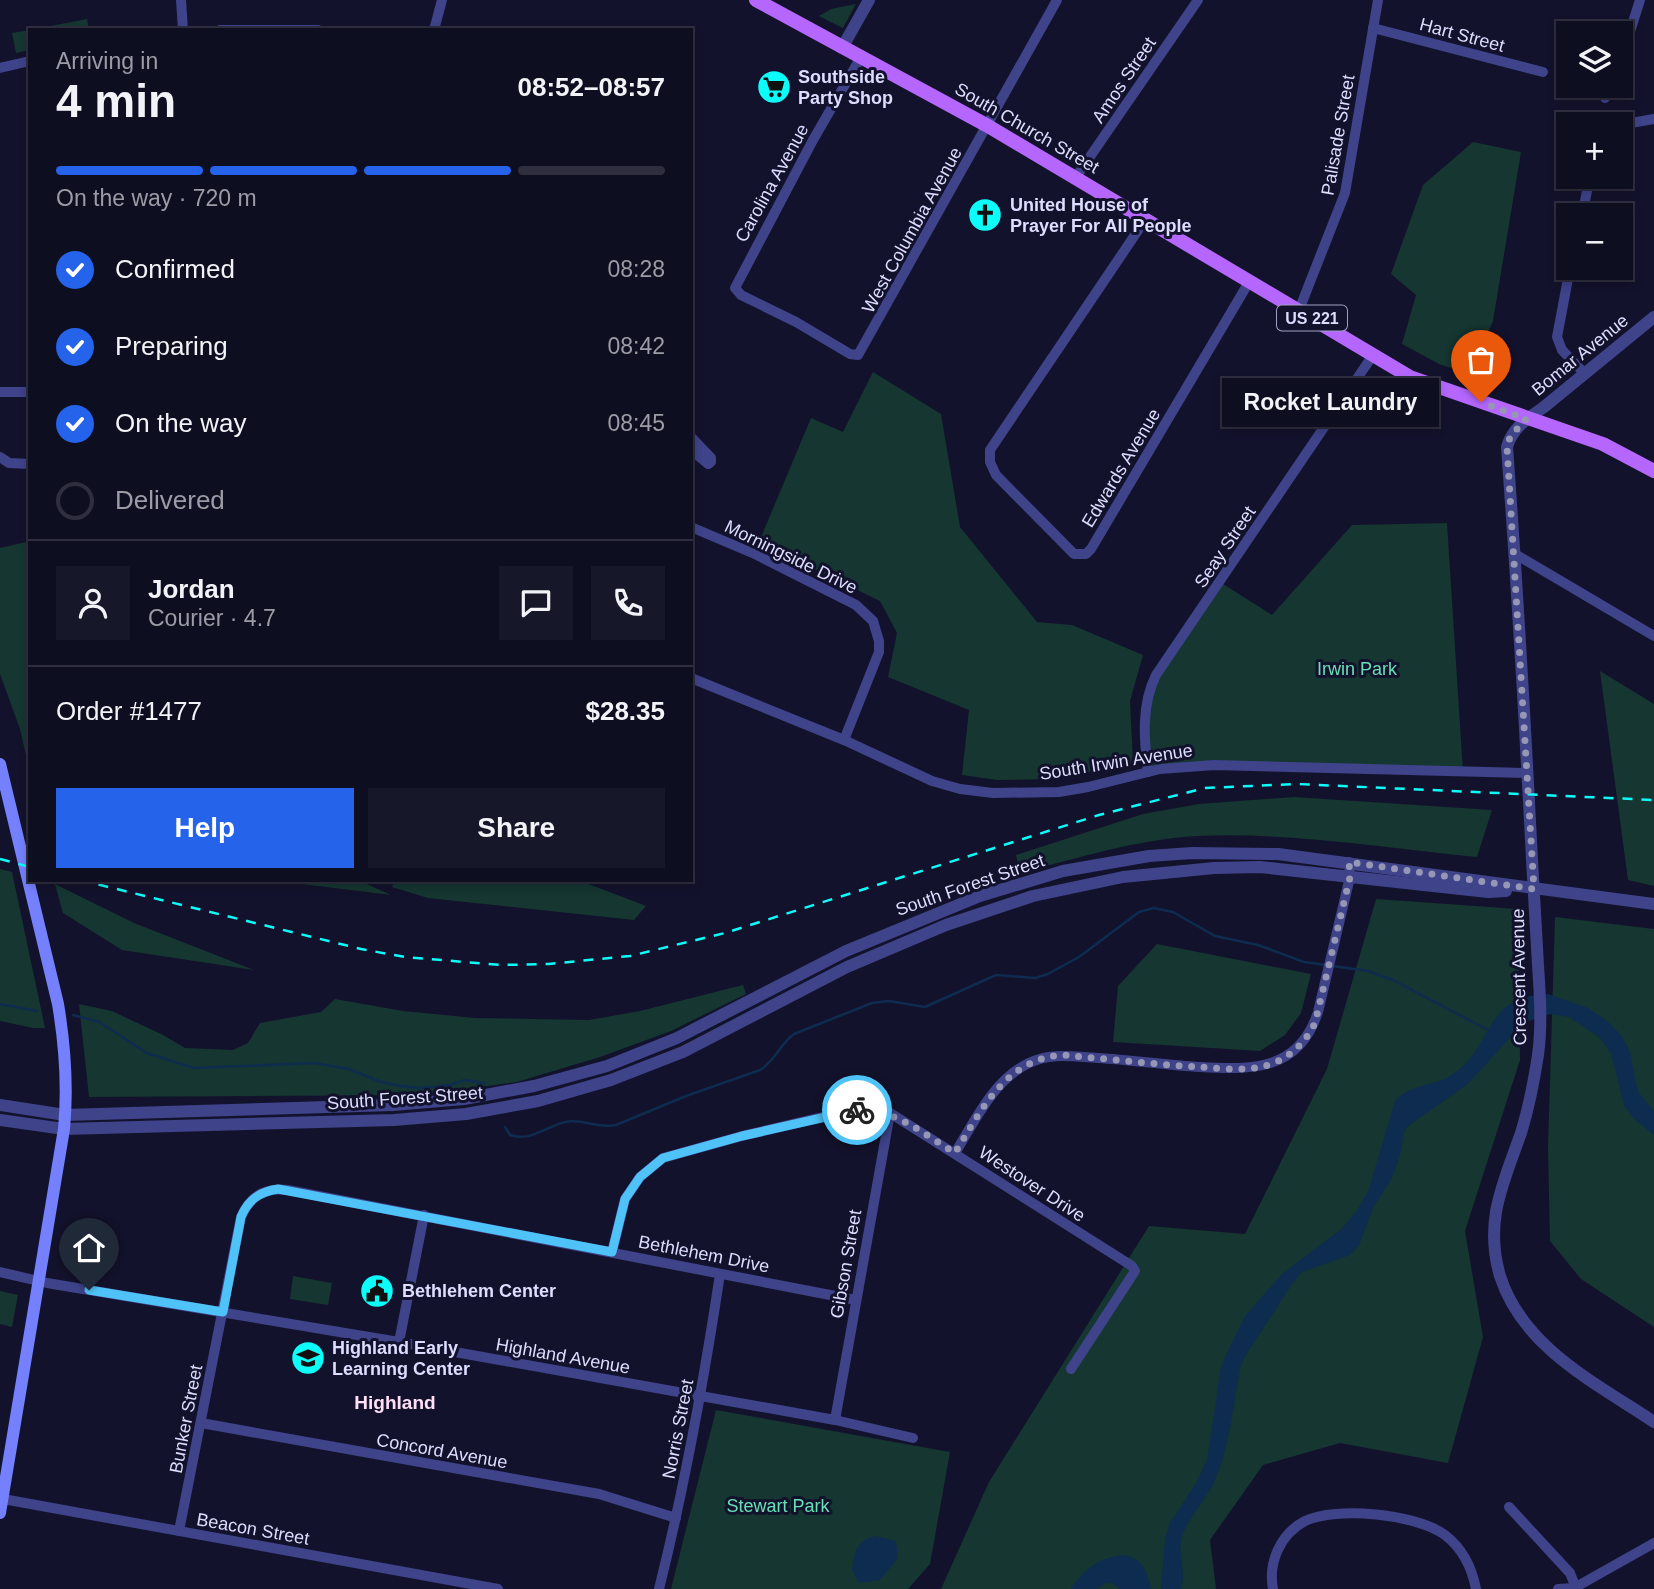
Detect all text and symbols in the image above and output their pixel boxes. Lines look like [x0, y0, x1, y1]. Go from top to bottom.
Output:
street label: Hart Street [1417, 14, 1507, 56]
map controls [1556, 21, 1633, 280]
button: layers [1556, 21, 1633, 98]
street label: Amos Street [1088, 33, 1160, 127]
text: Arriving in [56, 48, 158, 74]
place label: Southside Party Shop [798, 67, 893, 108]
supermarket icon: Southside Party Shop [755, 68, 793, 106]
text: 08:52–08:57 [518, 72, 665, 102]
street label: Palisade Street [1318, 73, 1358, 197]
text: 4 min [56, 75, 176, 127]
street label: South Church Street [951, 79, 1103, 177]
button: + [1556, 112, 1633, 189]
street label: Carolina Avenue [731, 121, 813, 245]
street label: West Columbia Avenue [858, 144, 966, 316]
text: On the way · 720 m [56, 185, 257, 211]
place label: United House of Prayer For All People [1010, 195, 1191, 236]
church icon: United House of Prayer For All People [966, 196, 1004, 234]
button: − [1556, 203, 1633, 280]
icon: check [56, 251, 94, 289]
text: Confirmed [115, 254, 235, 284]
text: 08:28 [607, 256, 665, 282]
road number: US 221 [1277, 306, 1347, 330]
street label: Bomar Avenue [1528, 310, 1632, 400]
icon: check [56, 328, 94, 366]
pin [1451, 330, 1511, 402]
text: Preparing [115, 331, 228, 361]
text: 08:42 [607, 333, 665, 359]
icon: bag [1462, 341, 1500, 379]
callout: Rocket Laundry [1222, 378, 1439, 426]
text: Rocket Laundry [1244, 389, 1417, 415]
icon: check [56, 405, 94, 443]
street label: Edwards Avenue [1078, 405, 1164, 531]
text: On the way [115, 408, 247, 438]
text: 08:45 [607, 410, 665, 436]
text: Delivered [115, 485, 225, 515]
street label: Seay Street [1190, 502, 1260, 592]
street label: Morningside Drive [721, 516, 861, 598]
button: person [56, 566, 130, 640]
button: chat [499, 566, 573, 640]
button: phone [591, 566, 665, 640]
text: Jordan [148, 574, 235, 604]
text: Courier · 4.7 [148, 605, 276, 631]
park label: Irwin Park [1317, 659, 1398, 679]
text: Order #1477 [56, 696, 202, 726]
text: $28.35 [585, 696, 665, 726]
street label: South Irwin Avenue [1038, 740, 1194, 784]
button: Help [56, 788, 354, 868]
button: Share [368, 788, 665, 868]
street label: South Forest Street [893, 850, 1047, 920]
street label: Crescent Avenue [1508, 908, 1530, 1046]
courier [822, 1075, 892, 1145]
street label: South Forest Street [326, 1083, 484, 1113]
icon: bike [838, 1091, 876, 1129]
street label: Westover Drive [975, 1142, 1089, 1226]
street label: Gibson Street [827, 1208, 865, 1320]
pin [59, 1218, 119, 1290]
icon: home [70, 1229, 108, 1267]
street label: Bethlehem Drive [637, 1231, 771, 1277]
public building icon: Bethlehem Center [358, 1272, 396, 1310]
place label: Bethlehem Center [402, 1281, 556, 1301]
street label: Highland Avenue [494, 1334, 632, 1378]
place label: Highland Early Learning Center [332, 1338, 470, 1379]
school or university icon: Highland Early Learning Center [289, 1339, 327, 1377]
street label: Bunker Street [166, 1363, 206, 1475]
street label: Norris Street [659, 1378, 697, 1480]
district label: Highland [354, 1392, 436, 1413]
street label: Concord Avenue [375, 1430, 509, 1472]
park label: Stewart Park [726, 1496, 831, 1516]
street label: Beacon Street [195, 1509, 311, 1549]

